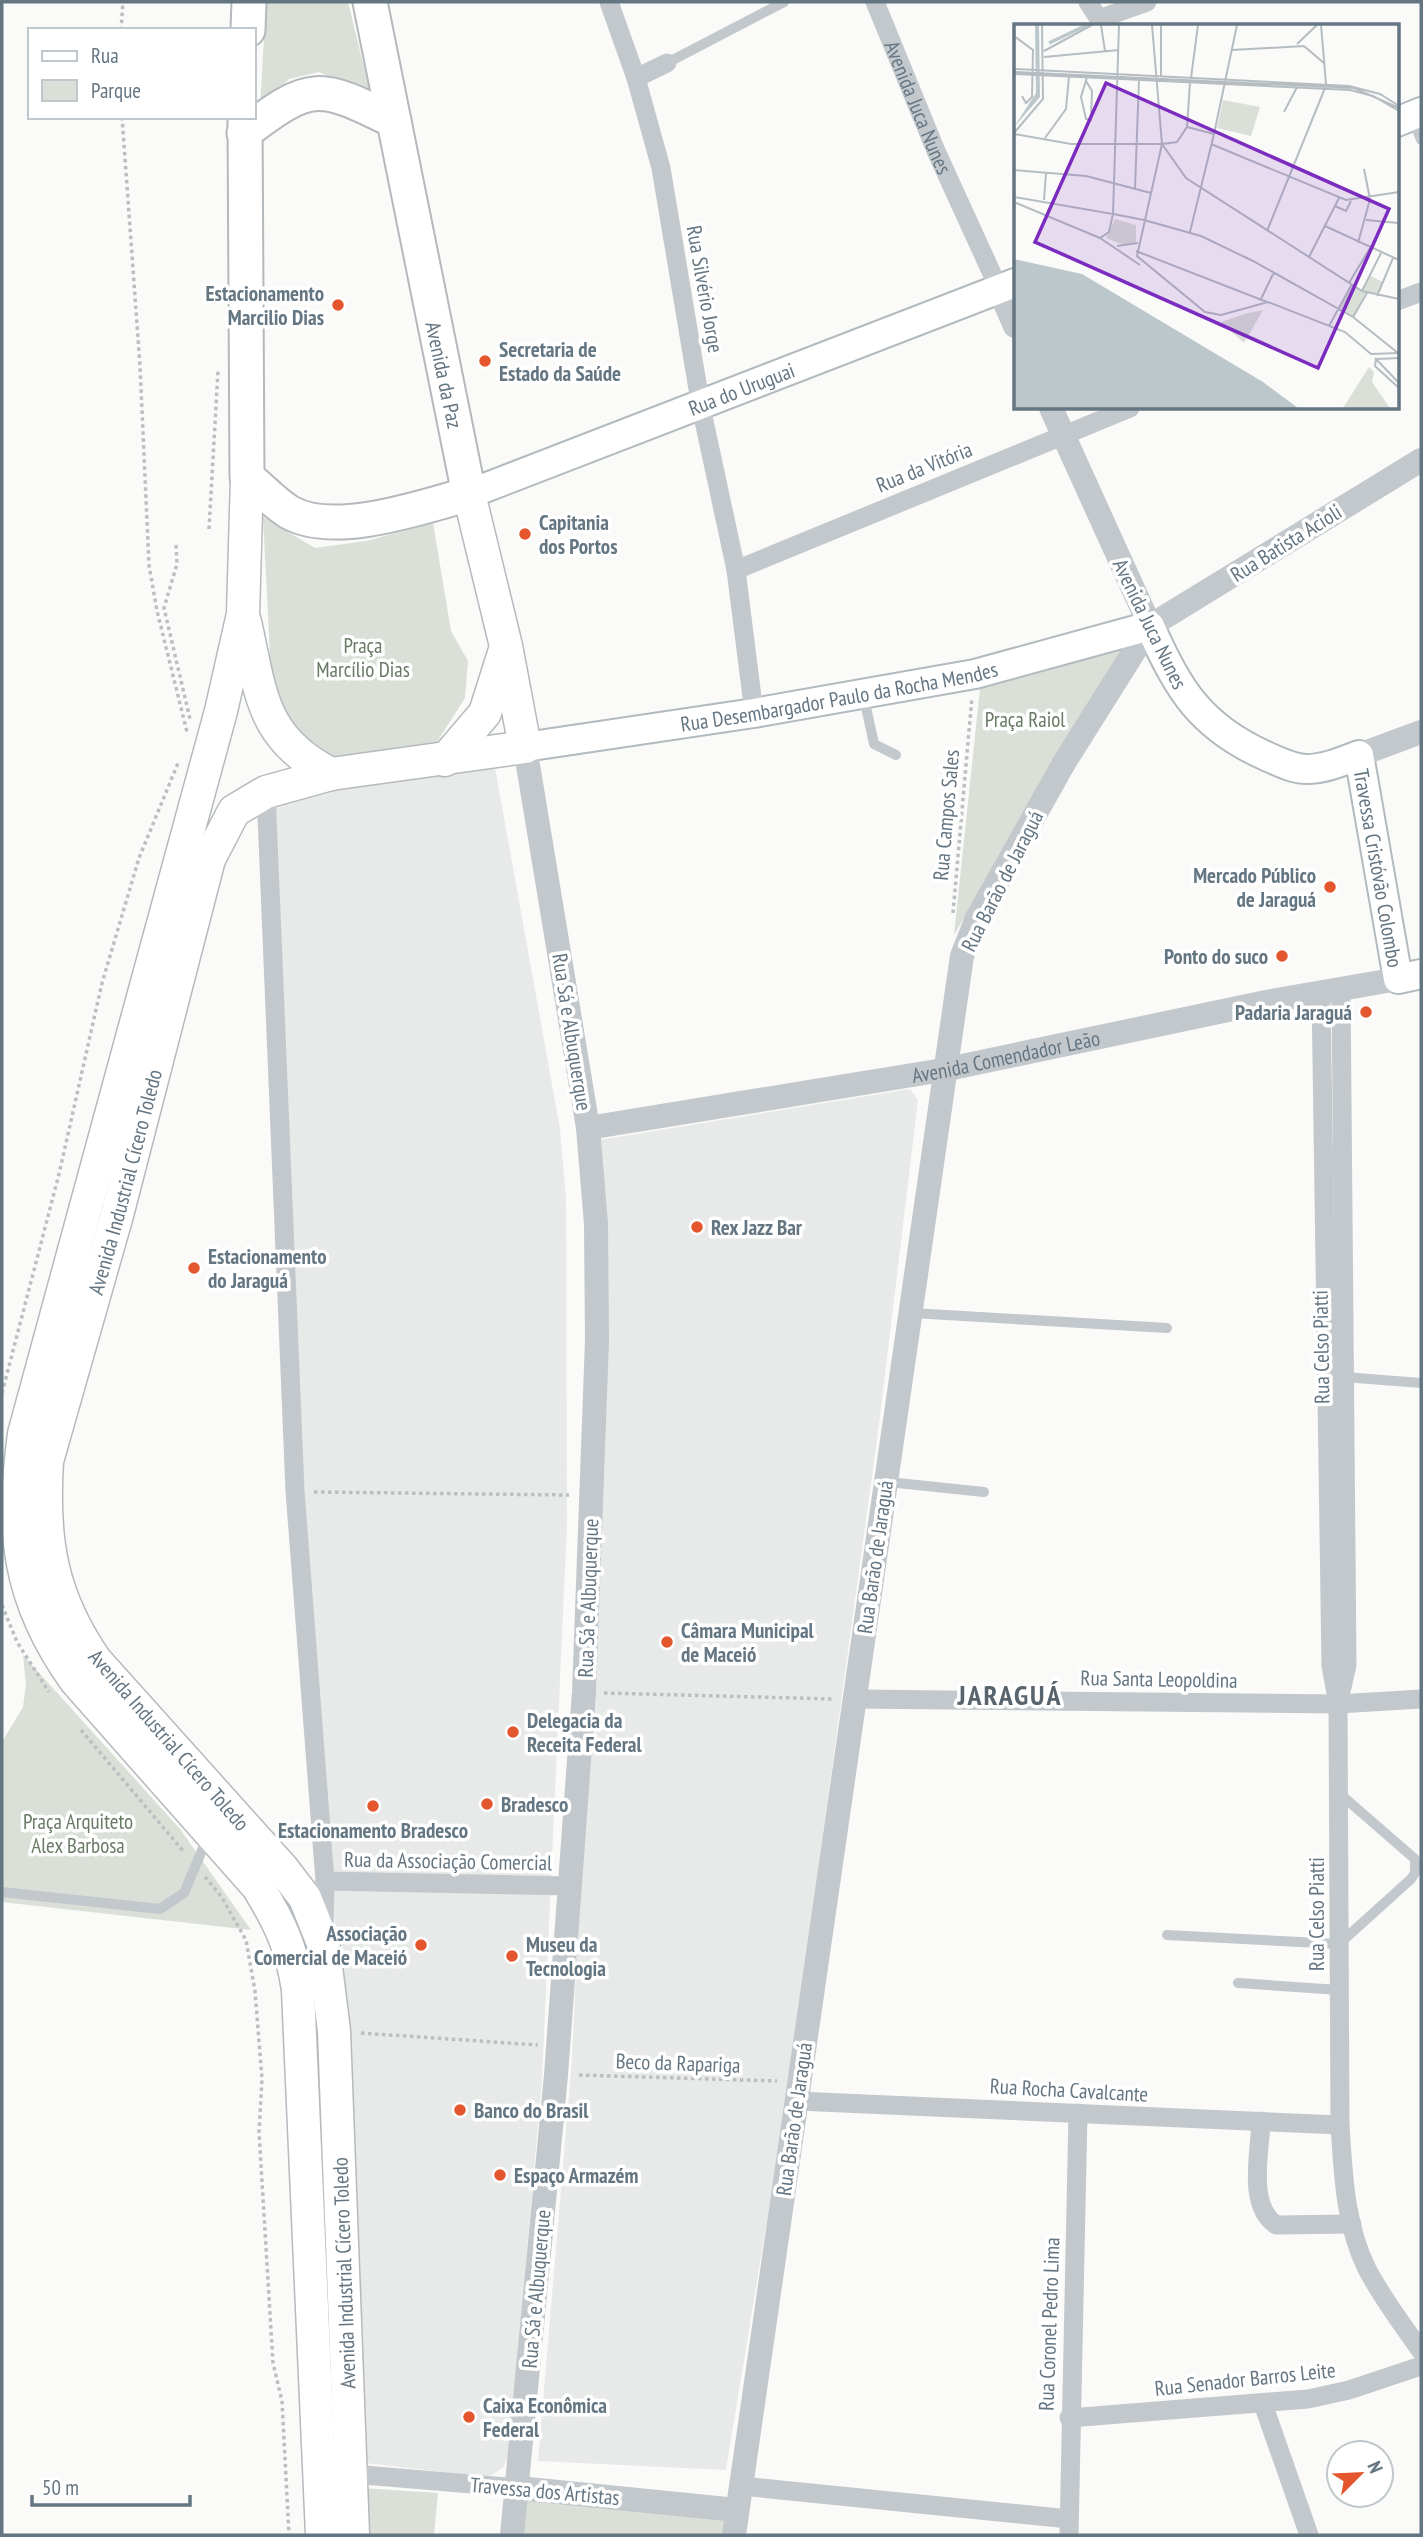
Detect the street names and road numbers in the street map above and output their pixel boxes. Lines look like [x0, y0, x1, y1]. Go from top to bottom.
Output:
street label: Avenida Juca Nunes [879, 37, 958, 178]
street label: Rua Silvério Jorge [681, 223, 729, 355]
street label: Avenida da Paz [420, 319, 468, 431]
street label: Rua do Uruguai [684, 356, 798, 421]
street label: Rua da Vitória [872, 436, 976, 498]
street label: Rua Batista Acioli [1225, 498, 1347, 588]
street label: Avenida Juca Nunes [1107, 554, 1193, 694]
street label: Rua Desembargador Paulo da Rocha Mendes [679, 655, 1001, 737]
street label: Rua Campos Sales [927, 748, 965, 882]
street label: Travessa Cristóvão Colombo [1348, 767, 1409, 969]
street label: Rua Barão de Jaraguá [955, 806, 1049, 956]
street label: Rua Sá e Albuquerque [546, 951, 598, 1113]
street label: Avenida Comendador Leão [910, 1024, 1102, 1088]
street label: Avenida Industrial Cícero Toledo [82, 1066, 168, 1298]
street label: Rua Celso Piatti [1307, 1290, 1335, 1404]
street label: Rua Barão de Jaraguá [851, 1479, 899, 1635]
street label: Rua Sá e Albuquerque [572, 1518, 604, 1678]
street label: Avenida Industrial Cícero Toledo [83, 1644, 255, 1836]
street label: Rua Santa Leopoldina [1080, 1664, 1238, 1694]
street label: Rua da Associação Comercial [344, 1846, 552, 1876]
street label: Rua Celso Piatti [1303, 1857, 1330, 1971]
street label: Rua Barão de Jaraguá [770, 2041, 818, 2197]
street label: Beco da Rapariga [615, 2047, 741, 2079]
street label: Rua Rocha Cavalcante [989, 2072, 1149, 2108]
street label: Avenida Industrial Cícero Toledo [326, 2157, 362, 2389]
street label: Rua Sá e Albuquerque [516, 2209, 556, 2369]
street label: Rua Coronel Pedro Lima [1032, 2237, 1066, 2411]
street label: Rua Senador Barros Leite [1153, 2356, 1337, 2402]
street label: Travessa dos Artistas [469, 2471, 621, 2511]

